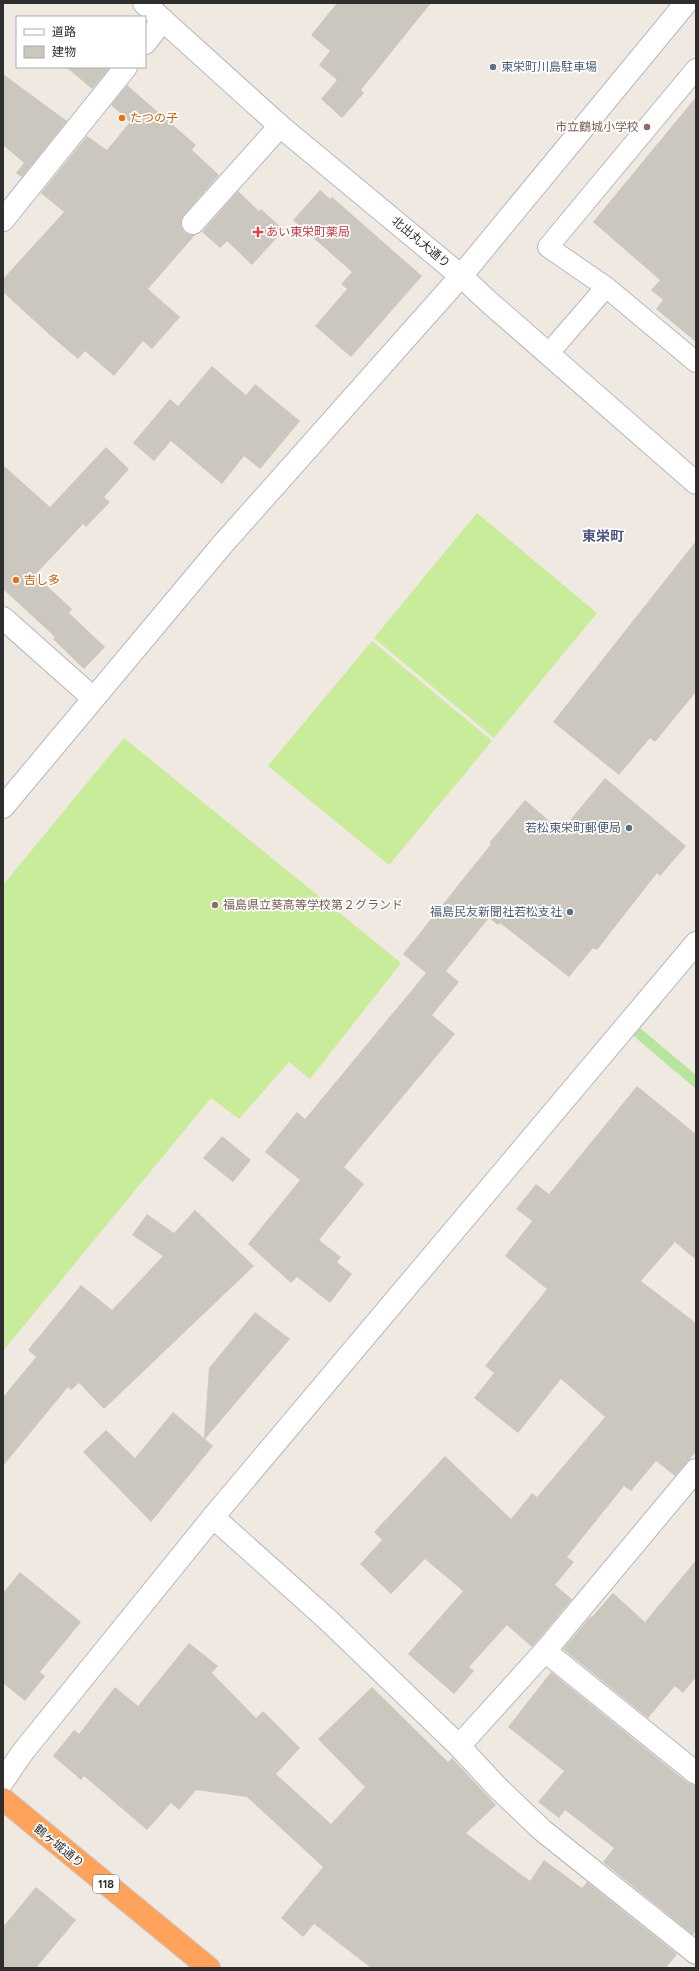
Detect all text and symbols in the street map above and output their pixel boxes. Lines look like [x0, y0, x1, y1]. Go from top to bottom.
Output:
legend [16, 16, 146, 68]
text: 道路 [52, 25, 76, 39]
text: 建物 [52, 45, 76, 59]
place label: 東栄町川島駐車場 [501, 60, 597, 74]
marker: 東栄町川島駐車場 [488, 62, 498, 72]
place label: たつの子 [130, 111, 178, 125]
marker: たつの子 [117, 113, 127, 123]
place label: 市立鶴城小学校 [555, 120, 639, 134]
marker: 市立鶴城小学校 [642, 122, 652, 132]
street label: 北出丸大通り [389, 213, 453, 271]
place label: あい東栄町薬局 [266, 225, 350, 239]
marker: あい東栄町薬局 [253, 227, 263, 237]
district label: 東栄町 [582, 528, 624, 545]
place label: 吉し多 [24, 573, 60, 587]
marker: 吉し多 [11, 575, 21, 585]
place label: 若松東栄町郵便局 [525, 821, 621, 835]
marker: 若松東栄町郵便局 [624, 823, 634, 833]
place label: 福島県立葵高等学校第２グランド [223, 898, 403, 912]
marker: 福島県立葵高等学校第２グランド [210, 900, 220, 910]
place label: 福島民友新聞社若松支社 [430, 905, 562, 919]
marker: 福島民友新聞社若松支社 [565, 907, 575, 917]
street label: 鶴ヶ城通り [31, 1822, 87, 1870]
road number: 118 [93, 1875, 119, 1893]

